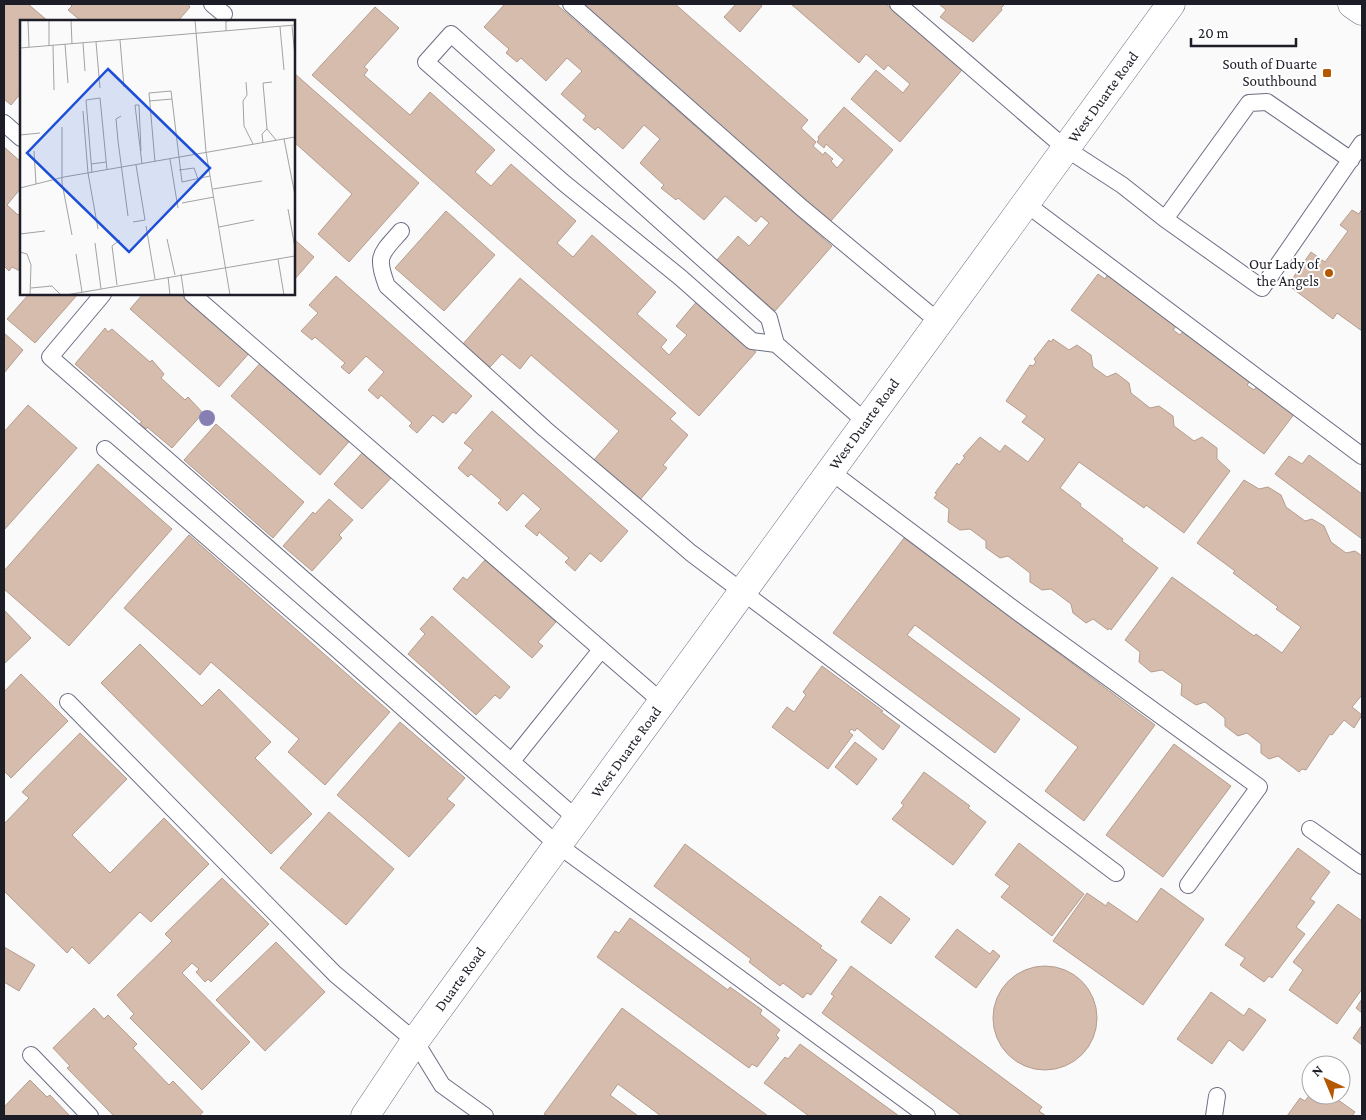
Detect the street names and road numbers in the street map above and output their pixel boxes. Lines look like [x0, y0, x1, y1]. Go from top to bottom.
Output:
street label: West Duarte Road [1065, 48, 1141, 146]
street label: West Duarte Road [826, 375, 902, 473]
street label: West Duarte Road [588, 703, 664, 801]
street label: Duarte Road [432, 944, 489, 1014]

